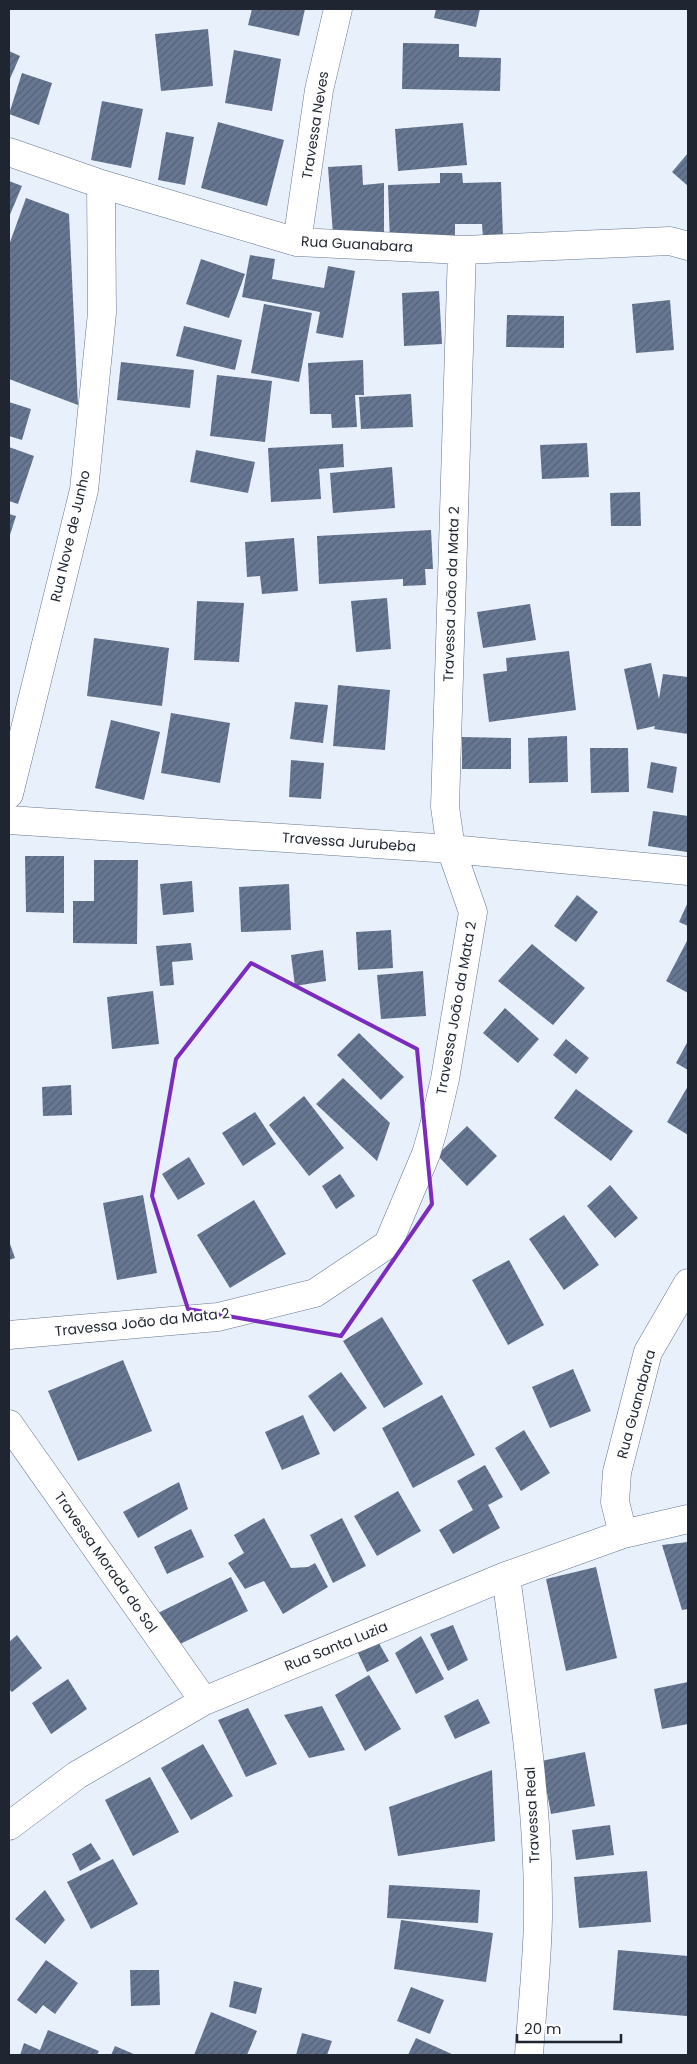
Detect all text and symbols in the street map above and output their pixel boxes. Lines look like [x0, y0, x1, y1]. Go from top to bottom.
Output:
street label: Travessa Neves [297, 70, 333, 180]
street label: Rua Guanabara [301, 231, 413, 257]
street label: Rua Nove de Junho [45, 468, 95, 604]
street label: Travessa João da Mata 2 [438, 506, 464, 682]
street label: Travessa Jurubeba [281, 827, 417, 857]
street label: Travessa João da Mata 2 [431, 920, 481, 1096]
street label: Travessa João da Mata 2 [54, 1303, 230, 1341]
street label: Rua Guanabara [612, 1347, 660, 1461]
street label: Travessa Morada do Sol [50, 1488, 162, 1636]
street label: Rua Santa Luzia [281, 1616, 391, 1676]
street label: Travessa Real [519, 1766, 545, 1864]
scale bar [517, 2012, 621, 2044]
text: 20 m [524, 2018, 562, 2039]

